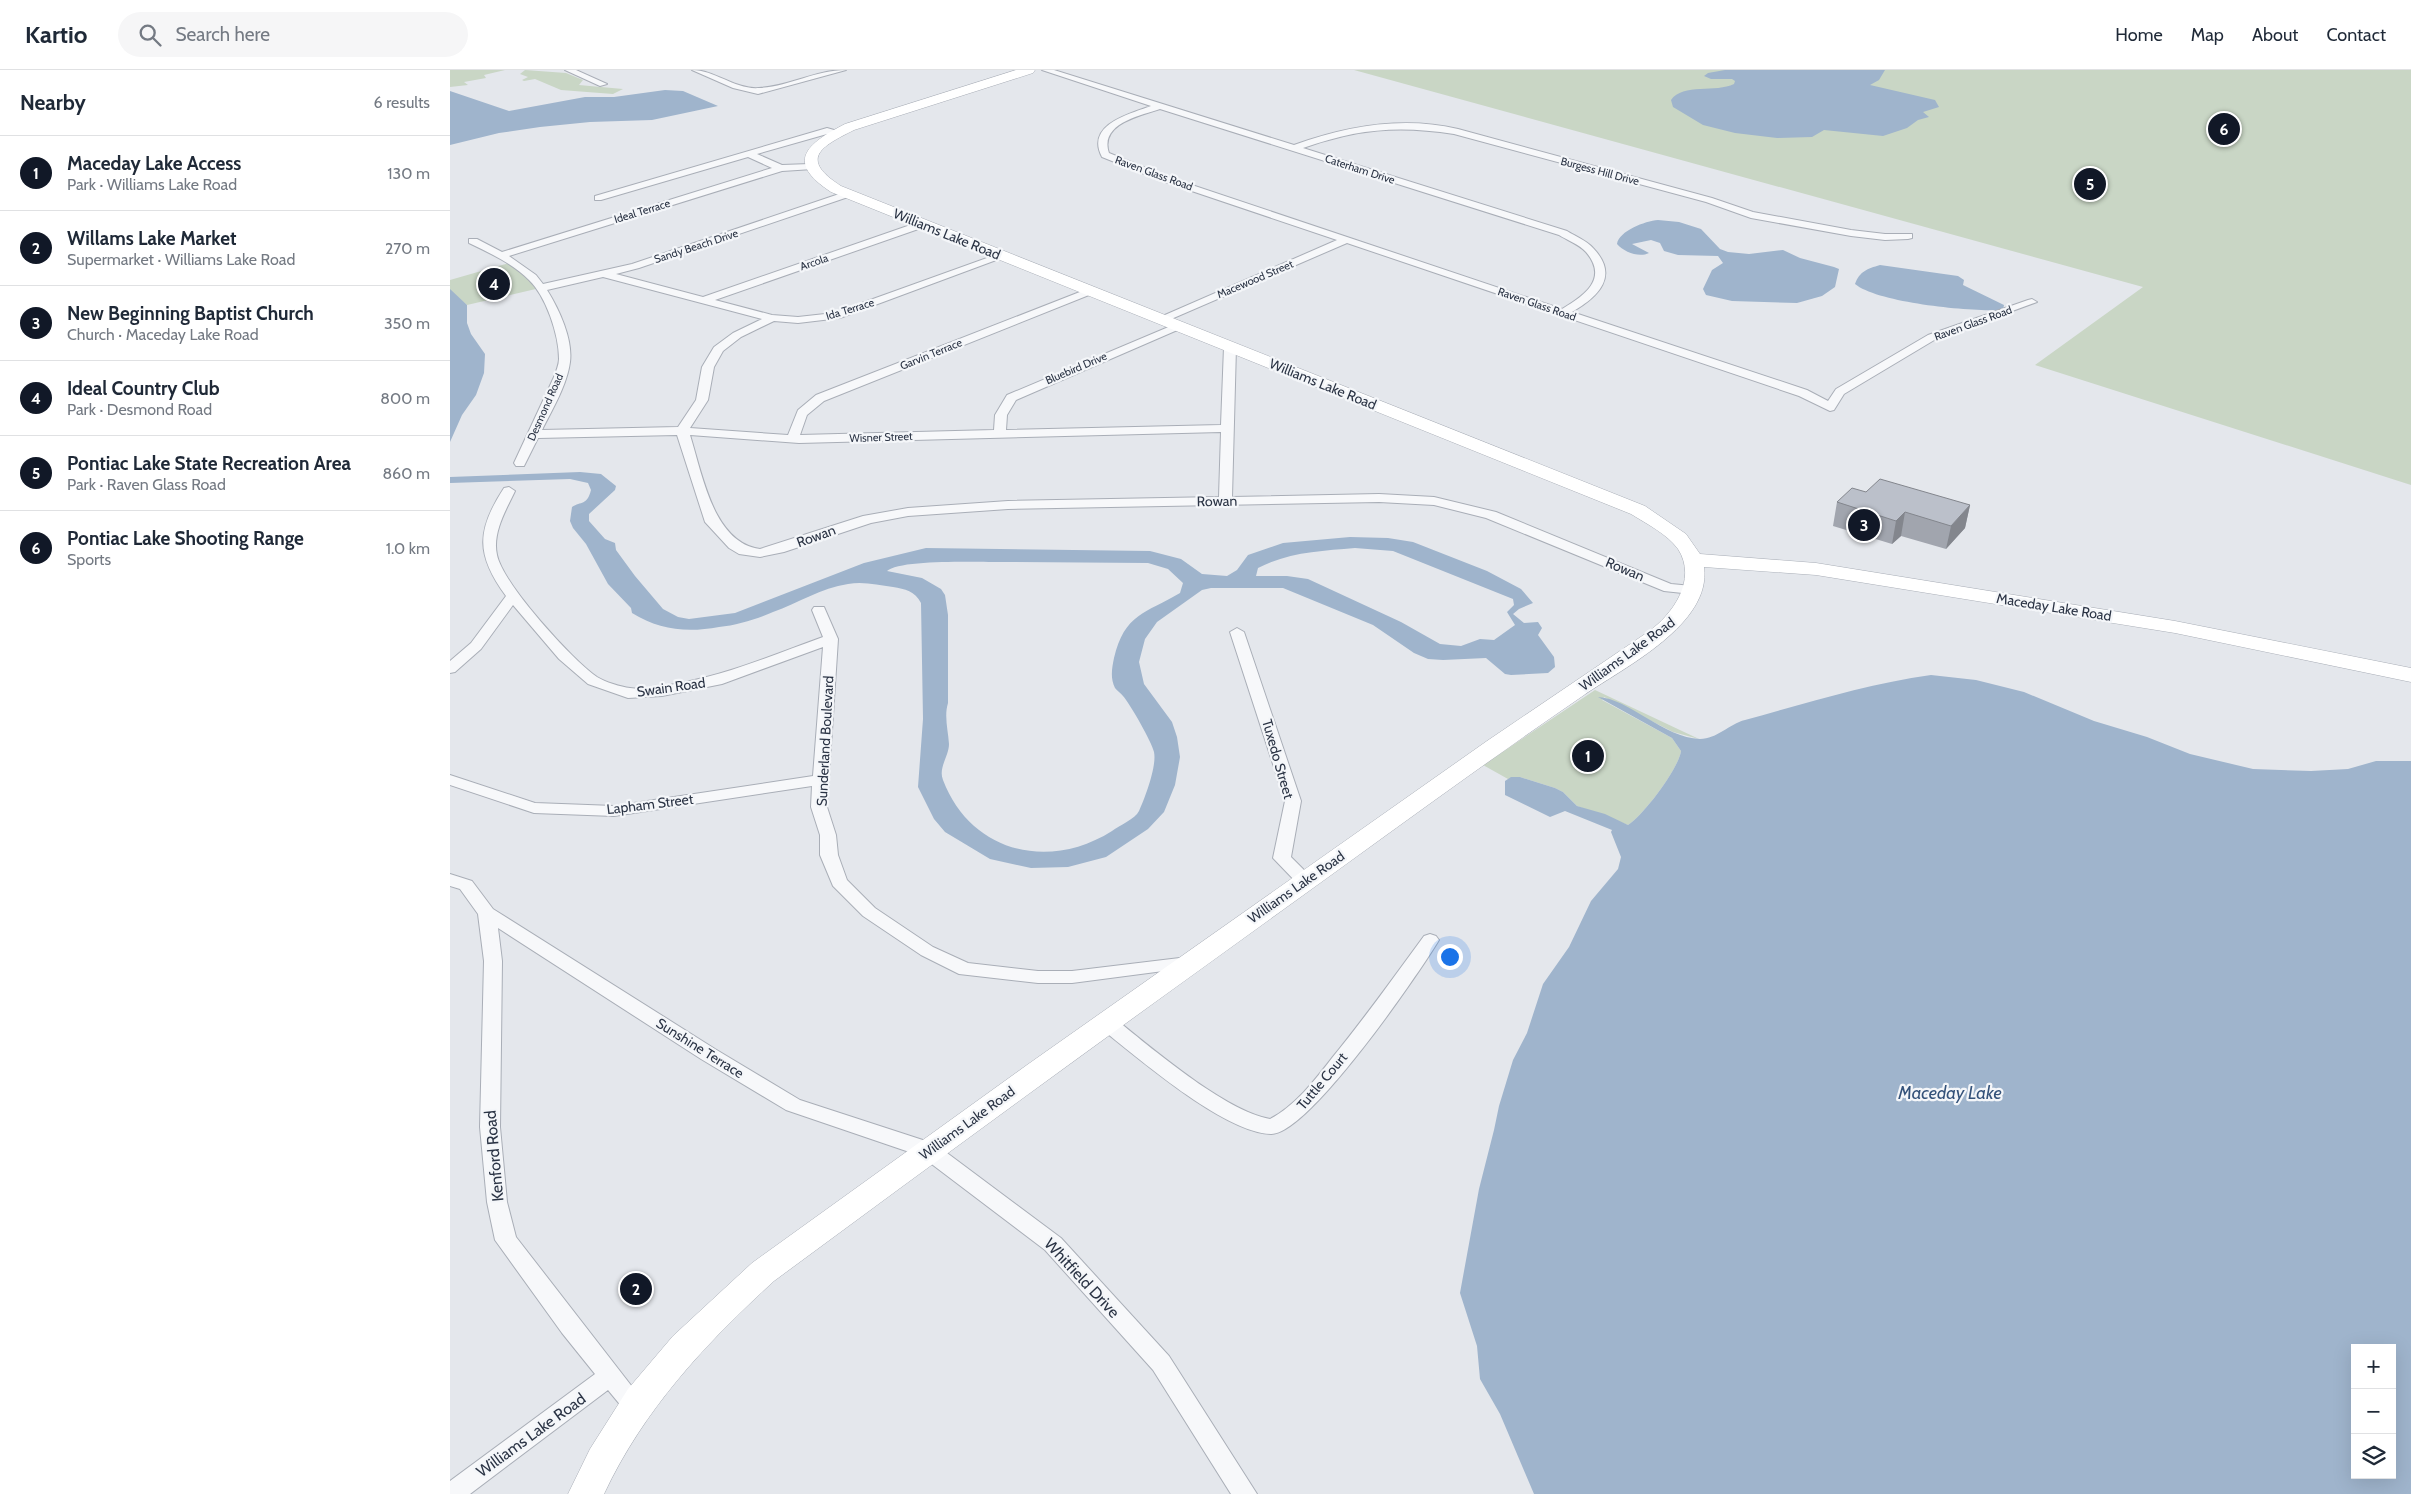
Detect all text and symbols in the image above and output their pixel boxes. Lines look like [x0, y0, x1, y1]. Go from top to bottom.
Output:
search box [118, 12, 468, 57]
text: Kartio [25, 20, 88, 49]
icon: search [136, 21, 164, 49]
text: Search here [176, 23, 270, 46]
text: Home [2115, 24, 2163, 46]
text: Map [2191, 24, 2224, 46]
text: About [2252, 24, 2298, 46]
text: Contact [2326, 24, 2386, 46]
text: Nearby [20, 90, 86, 115]
text: 6 results [374, 93, 430, 112]
pin: 6 [2208, 110, 2240, 148]
street label: Caterham Drive [1323, 151, 1397, 187]
text: Maceday Lake Access [67, 152, 241, 175]
street label: Raven Glass Road [1113, 152, 1195, 194]
street label: Burgess Hill Drive [1559, 154, 1641, 188]
text: 1 [33, 164, 39, 183]
text: 130 m [387, 164, 430, 183]
pin: 5 [2074, 165, 2106, 203]
text: Park · Williams Lake Road [67, 175, 237, 194]
street label: Ideal Terrace [612, 196, 672, 226]
street label: Williams Lake Road [891, 204, 1003, 264]
street label: Sandy Beach Drive [652, 226, 740, 266]
text: Willams Lake Market [67, 227, 236, 250]
text: 2 [32, 239, 40, 258]
text: 270 m [385, 239, 430, 258]
text: Supermarket · Williams Lake Road [67, 250, 295, 269]
street label: Arcola [798, 250, 831, 273]
street label: Macewood Street [1215, 257, 1296, 301]
pin: 4 [478, 265, 510, 303]
street label: Raven Glass Road [1496, 284, 1578, 324]
street label: Ida Terrace [824, 295, 876, 323]
text: New Beginning Baptist Church [67, 302, 314, 325]
street label: Raven Glass Road [1932, 302, 2014, 344]
text: 3 [32, 314, 40, 333]
text: 350 m [384, 314, 430, 333]
text: Church · Maceday Lake Road [67, 325, 259, 344]
street label: Garvin Terrace [898, 335, 964, 373]
street label: Bluebird Drive [1043, 349, 1109, 387]
street label: Williams Lake Road [1267, 354, 1379, 414]
street label: Desmond Road [524, 371, 566, 443]
text: Ideal Country Club [67, 377, 220, 400]
text: 4 [31, 389, 41, 408]
text: 800 m [380, 389, 430, 408]
text: Park · Desmond Road [67, 400, 212, 419]
street label: Wisner Street [849, 429, 913, 445]
text: Pontiac Lake State Recreation Area [67, 452, 351, 475]
text: 5 [32, 464, 40, 483]
text: 860 m [382, 464, 430, 483]
text: Park · Raven Glass Road [67, 475, 226, 494]
street label: Rowan [1197, 492, 1238, 510]
pin: 3 [1848, 506, 1880, 544]
street label: Rowan [794, 521, 838, 551]
text: Pontiac Lake Shooting Range [67, 527, 304, 550]
text: 6 [32, 539, 41, 558]
text: 1.0 km [386, 539, 430, 558]
text: Sports [67, 550, 111, 569]
street label: Rowan [1603, 553, 1647, 585]
street label: Maceday Lake Road [1995, 589, 2113, 625]
street label: Williams Lake Road [1576, 613, 1678, 695]
street label: Swain Road [636, 673, 706, 701]
street label: Sunderland Boulevard [813, 675, 837, 807]
street label: Tuxedo Street [1258, 717, 1298, 801]
pin: 1 [1572, 737, 1604, 775]
street label: Lapham Street [606, 790, 695, 818]
street label: Williams Lake Road [1244, 847, 1348, 927]
your location [1437, 944, 1463, 970]
street label: Sunshine Terrace [653, 1014, 747, 1082]
street label: Tuttle Court [1293, 1049, 1351, 1113]
street label: Williams Lake Road [916, 1082, 1018, 1164]
water label: Maceday Lake [1897, 1082, 2002, 1104]
street label: Kenford Road [481, 1110, 507, 1202]
street label: Whitfield Drive [1040, 1234, 1124, 1322]
pin: 2 [620, 1270, 652, 1308]
map controls [2351, 1344, 2396, 1479]
button: + [2351, 1344, 2396, 1389]
street label: Williams Lake Road [473, 1389, 589, 1481]
button: − [2351, 1389, 2396, 1434]
button: layers [2351, 1434, 2396, 1479]

